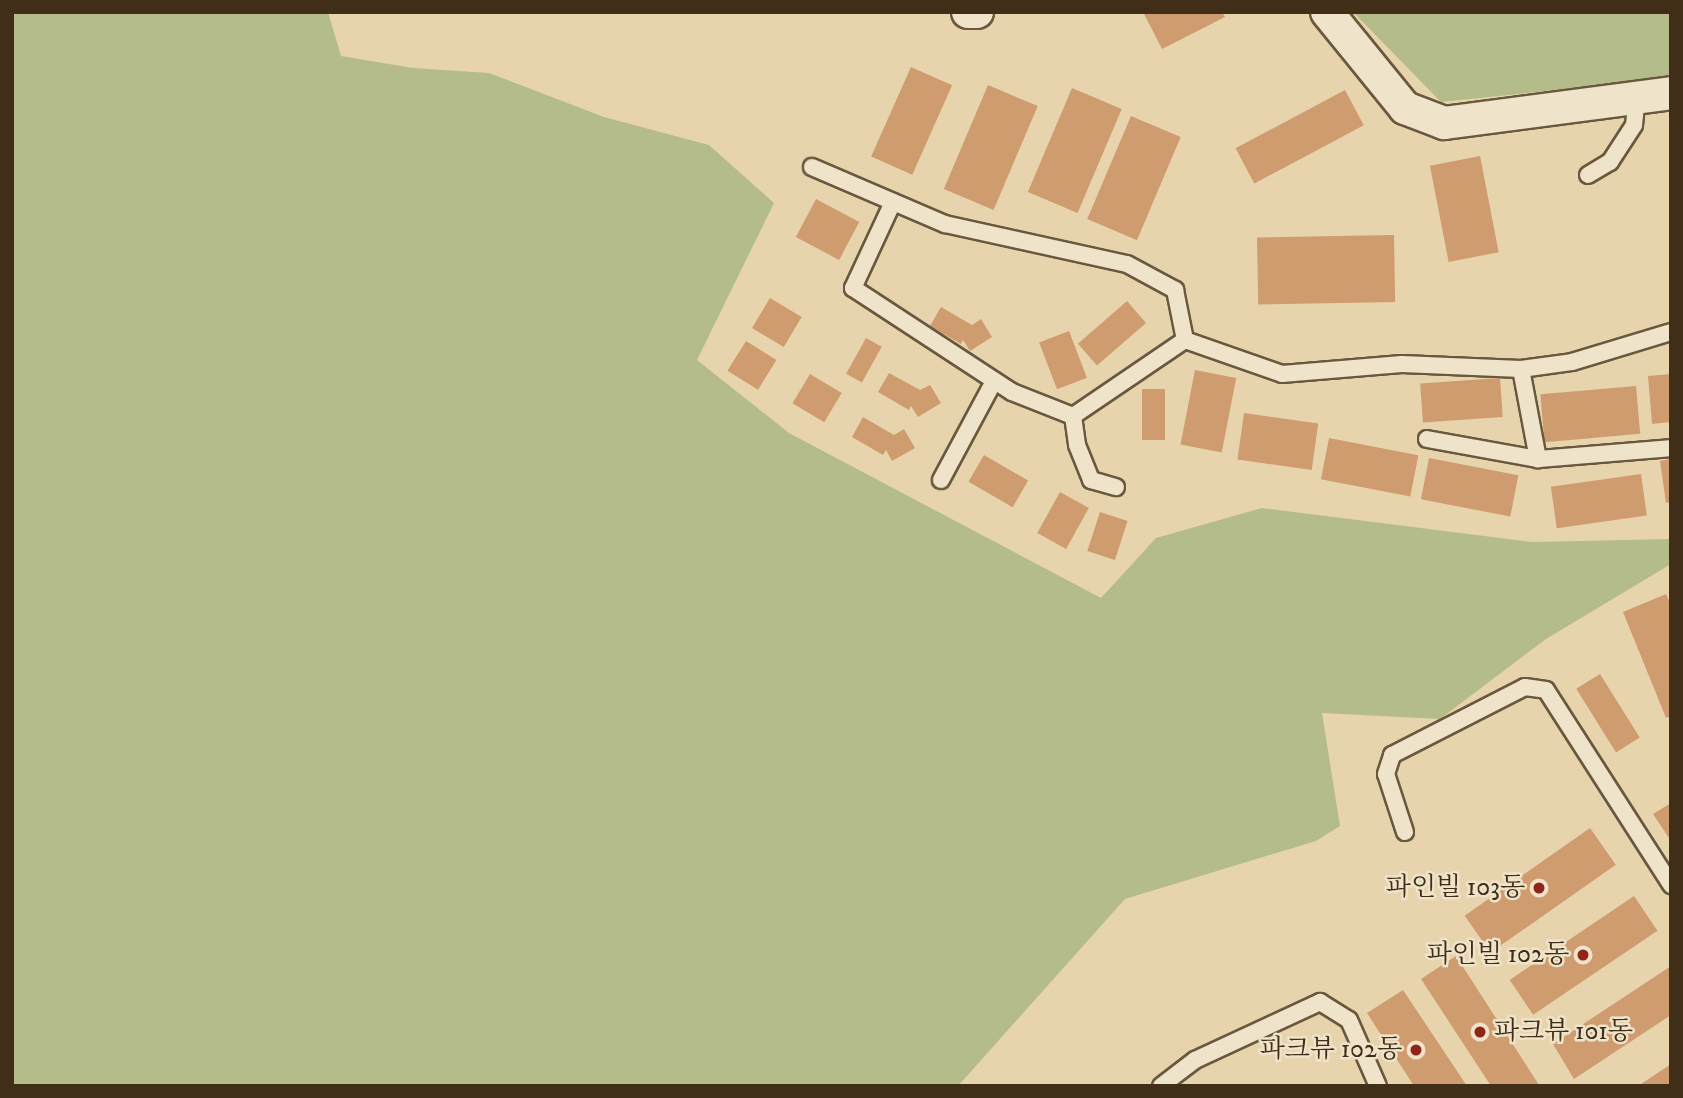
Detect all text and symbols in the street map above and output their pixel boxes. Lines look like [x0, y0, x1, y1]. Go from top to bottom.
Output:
place label: 파인빌 103동 [1386, 872, 1525, 904]
marker: 파인빌 103동 [1531, 880, 1547, 896]
place label: 파인빌 102동 [1427, 939, 1569, 971]
marker: 파인빌 102동 [1575, 947, 1591, 963]
place label: 파크뷰 101동 [1494, 1016, 1633, 1048]
marker: 파크뷰 101동 [1472, 1024, 1488, 1040]
place label: 파크뷰 102동 [1260, 1034, 1402, 1066]
marker: 파크뷰 102동 [1408, 1042, 1424, 1058]

